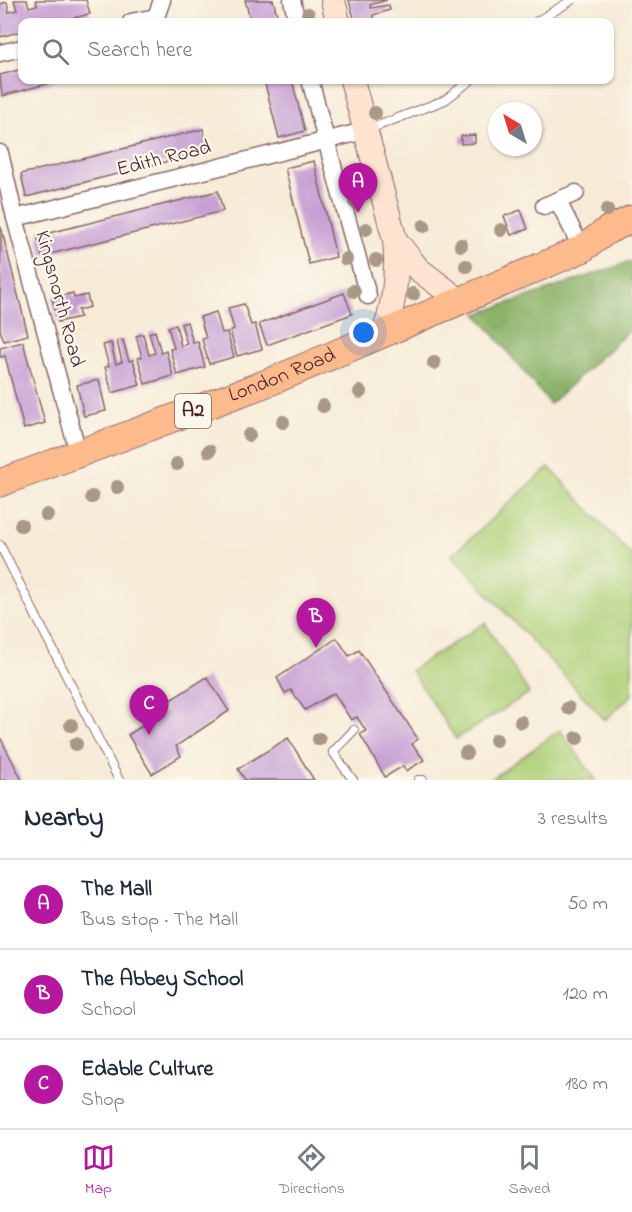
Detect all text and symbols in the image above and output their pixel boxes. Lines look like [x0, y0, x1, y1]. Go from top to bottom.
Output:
search box [18, 18, 614, 84]
icon: search [39, 35, 72, 68]
text: Search here [87, 35, 192, 67]
north arrow [488, 102, 542, 156]
street label: Edith Road [114, 133, 215, 185]
pin: A [338, 164, 378, 213]
street label: Kingsnorth Road [24, 227, 92, 371]
your location [349, 318, 378, 347]
street label: London Road [225, 340, 341, 411]
road number: A2 [175, 394, 211, 428]
pin: B [296, 598, 336, 648]
pin: C [130, 686, 168, 735]
text: Nearby [24, 800, 103, 838]
text: 3 results [538, 805, 608, 834]
text: The Mall [81, 874, 152, 906]
text: A [37, 890, 50, 919]
text: 50 m [567, 890, 608, 919]
text: Bus stop · The Mall [81, 906, 238, 935]
text: The Abbey School [81, 964, 243, 996]
text: B [37, 980, 50, 1009]
text: 120 m [563, 980, 608, 1009]
text: School [81, 996, 136, 1025]
text: Edable Culture [81, 1054, 213, 1086]
text: C [38, 1070, 49, 1099]
text: 180 m [565, 1070, 608, 1099]
text: Shop [81, 1086, 125, 1115]
tab: Map [82, 1141, 115, 1201]
tab: Directions [278, 1141, 345, 1201]
tab: Saved [508, 1141, 550, 1201]

